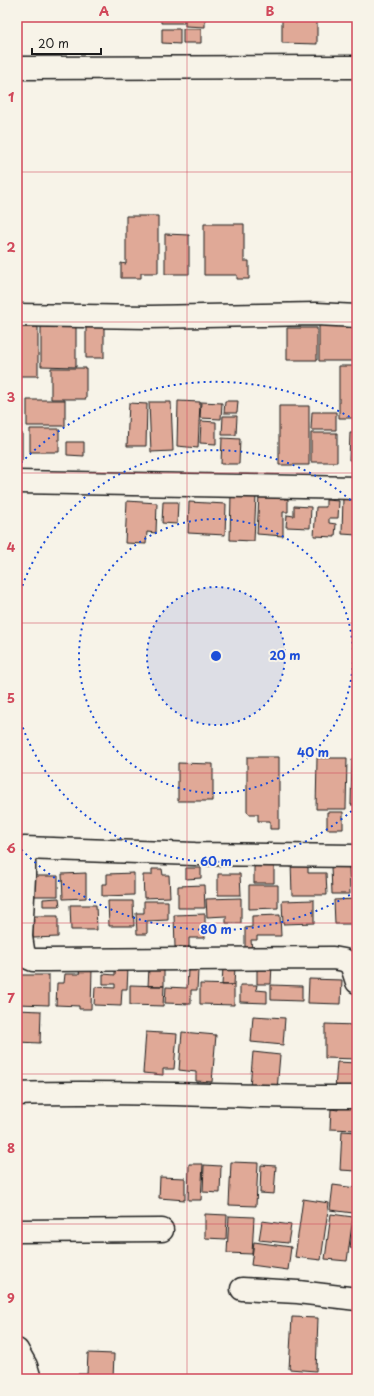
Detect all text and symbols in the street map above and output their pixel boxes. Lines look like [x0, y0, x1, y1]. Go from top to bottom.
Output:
text: A [99, 1, 109, 20]
text: B [266, 1, 275, 20]
scale bar [32, 30, 101, 56]
text: 20 m [38, 34, 69, 52]
text: 1 [8, 87, 14, 106]
text: 2 [6, 237, 16, 256]
text: 3 [7, 387, 16, 406]
text: 4 [7, 537, 16, 556]
text: 20 m [269, 646, 301, 664]
centre of rings [209, 649, 223, 663]
text: 5 [7, 688, 15, 707]
text: 40 m [297, 743, 329, 761]
text: 6 [6, 838, 16, 857]
text: 60 m [200, 852, 232, 870]
text: 80 m [200, 920, 232, 938]
text: 7 [7, 988, 15, 1007]
text: 8 [7, 1138, 15, 1157]
text: 9 [7, 1288, 15, 1307]

